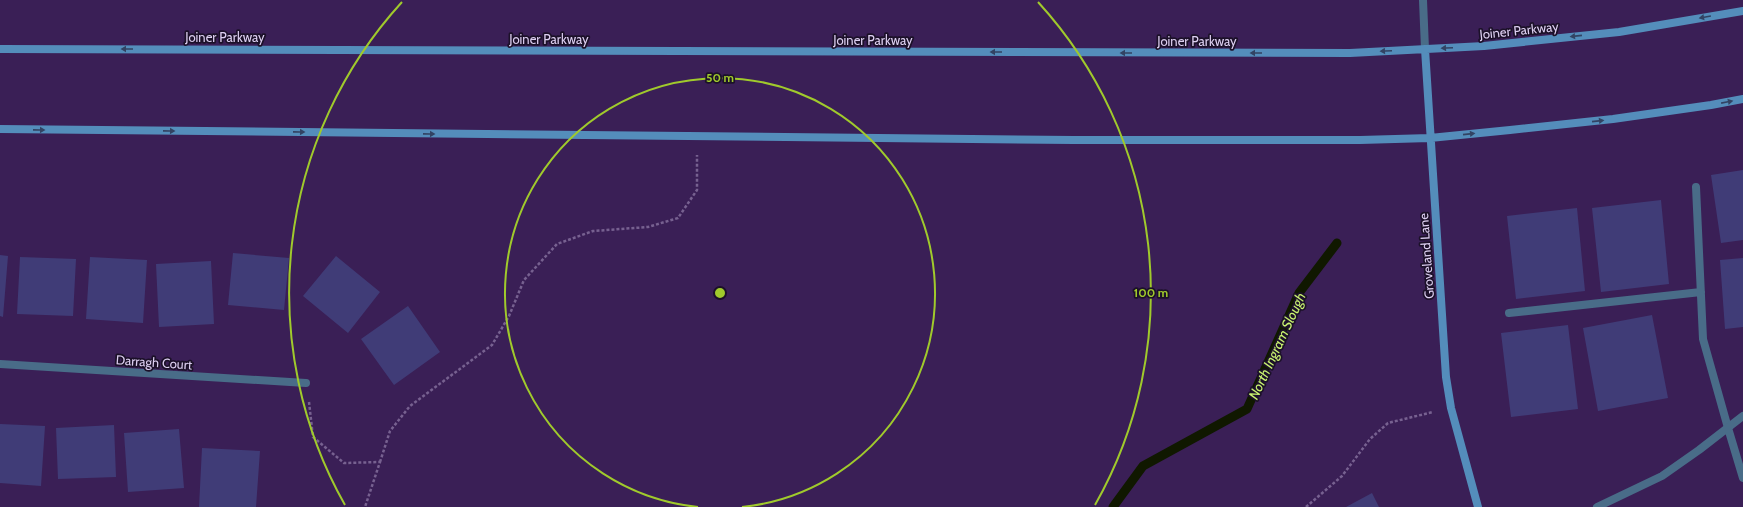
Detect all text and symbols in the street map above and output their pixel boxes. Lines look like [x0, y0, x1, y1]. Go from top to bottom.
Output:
one-way arrow [1698, 14, 1711, 20]
street label: Joiner Parkway [1478, 18, 1560, 42]
street label: Joiner Parkway [184, 29, 265, 45]
street label: Joiner Parkway [508, 31, 589, 47]
street label: Joiner Parkway [832, 32, 913, 48]
street label: Joiner Parkway [1156, 33, 1237, 49]
one-way arrow [1570, 33, 1582, 39]
one-way arrow [1441, 44, 1453, 51]
one-way arrow [120, 46, 133, 52]
one-way arrow [1379, 48, 1392, 54]
one-way arrow [989, 49, 1002, 55]
one-way arrow [1119, 50, 1132, 56]
one-way arrow [1249, 50, 1262, 56]
text: 50 m [706, 70, 734, 85]
one-way arrow [1720, 99, 1733, 105]
one-way arrow [1592, 117, 1604, 124]
one-way arrow [33, 126, 45, 133]
one-way arrow [163, 128, 176, 134]
one-way arrow [293, 129, 306, 135]
one-way arrow [423, 131, 436, 137]
one-way arrow [1463, 131, 1475, 137]
street label: Groveland Lane [1415, 212, 1437, 299]
text: 100 m [1134, 285, 1168, 300]
centre of rings [713, 286, 727, 300]
water label: North Ingram Slough [1244, 290, 1310, 402]
street label: Darragh Court [115, 351, 193, 373]

